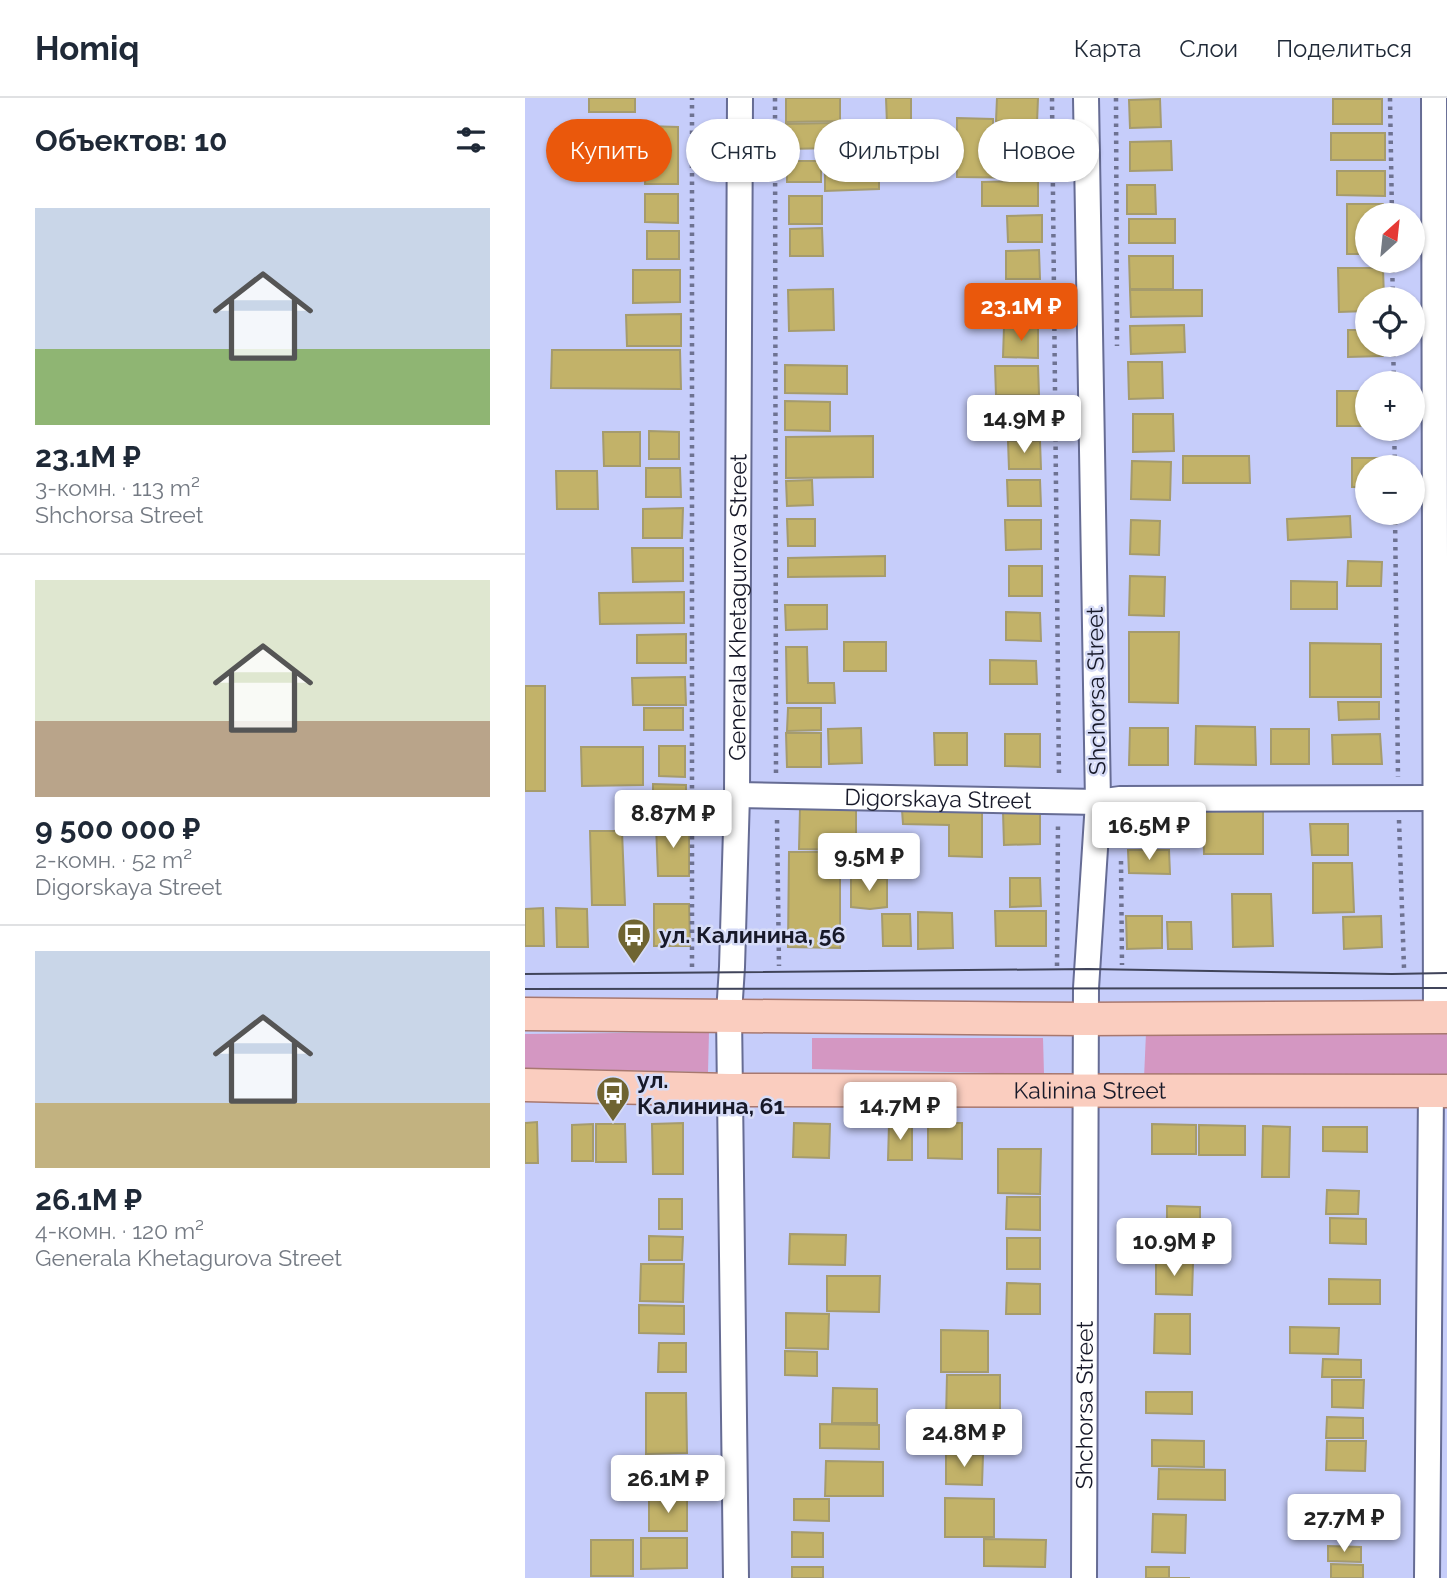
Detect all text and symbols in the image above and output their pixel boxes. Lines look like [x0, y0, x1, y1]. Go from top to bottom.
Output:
text: Homiq [35, 29, 139, 68]
text: Карта [1074, 34, 1141, 63]
text: Слои [1179, 34, 1238, 63]
text: Поделиться [1276, 34, 1412, 63]
chip: Купить [546, 119, 672, 182]
chip: Снять [686, 119, 800, 182]
chip: Фильтры [814, 119, 964, 182]
chip: Новое [978, 119, 1099, 182]
icon: filters [452, 121, 490, 159]
text: Объектов: 10 [35, 123, 227, 158]
north arrow [1355, 203, 1425, 273]
map controls [1355, 203, 1425, 525]
icon: home [200, 253, 326, 379]
pin: 23.1M ₽ [956, 284, 1086, 343]
button: locate [1355, 287, 1425, 357]
text: 23.1M ₽ [980, 292, 1062, 319]
button: + [1355, 371, 1425, 441]
pin: 14.9M ₽ [959, 396, 1089, 455]
text: 14.9M ₽ [983, 404, 1065, 431]
text: 23.1M ₽ [35, 439, 141, 474]
street label: Generala Khetagurova Street [723, 453, 751, 761]
button: − [1355, 455, 1425, 525]
text: 3-комн. · 113 m² [35, 474, 200, 501]
text: Shchorsa Street [35, 501, 203, 528]
street label: Shchorsa Street [1081, 606, 1110, 775]
icon: home [200, 625, 326, 751]
street label: Digorskaya Street [844, 783, 1032, 814]
pin: 8.87M ₽ [608, 790, 738, 850]
text: 8.87M ₽ [631, 799, 715, 826]
pin: 16.5M ₽ [1084, 802, 1214, 862]
text: 9 500 000 ₽ [35, 811, 200, 846]
text: 16.5M ₽ [1108, 811, 1190, 838]
pin: 9.5M ₽ [812, 834, 926, 893]
text: 9.5M ₽ [834, 842, 904, 869]
text: 2-комн. · 52 m² [35, 846, 192, 873]
text: Digorskaya Street [35, 873, 222, 900]
bus stop icon: ул. Калинина, 56 [615, 916, 653, 965]
place label: ул. Калинина, 56 [659, 921, 845, 948]
icon: home [200, 996, 326, 1122]
place label: ул. Калинина, 61 [637, 1066, 785, 1119]
bus stop icon: ул. Калинина, 61 [594, 1074, 632, 1123]
street label: Kalinina Street [1014, 1076, 1167, 1104]
pin: 14.7M ₽ [835, 1082, 965, 1142]
text: 14.7M ₽ [860, 1091, 940, 1118]
text: 26.1M ₽ [35, 1182, 142, 1217]
text: 4-комн. · 120 m² [35, 1217, 204, 1244]
pin: 10.9M ₽ [1109, 1218, 1239, 1278]
text: 10.9M ₽ [1133, 1227, 1215, 1254]
text: Generala Khetagurova Street [35, 1244, 342, 1271]
street label: Shchorsa Street [1070, 1320, 1098, 1489]
pin: 24.8M ₽ [899, 1410, 1029, 1469]
text: 24.8M ₽ [922, 1418, 1006, 1445]
pin: 26.1M ₽ [603, 1456, 733, 1515]
text: 26.1M ₽ [627, 1464, 709, 1491]
pin: 27.7M ₽ [1279, 1494, 1409, 1554]
text: 27.7M ₽ [1303, 1503, 1385, 1530]

